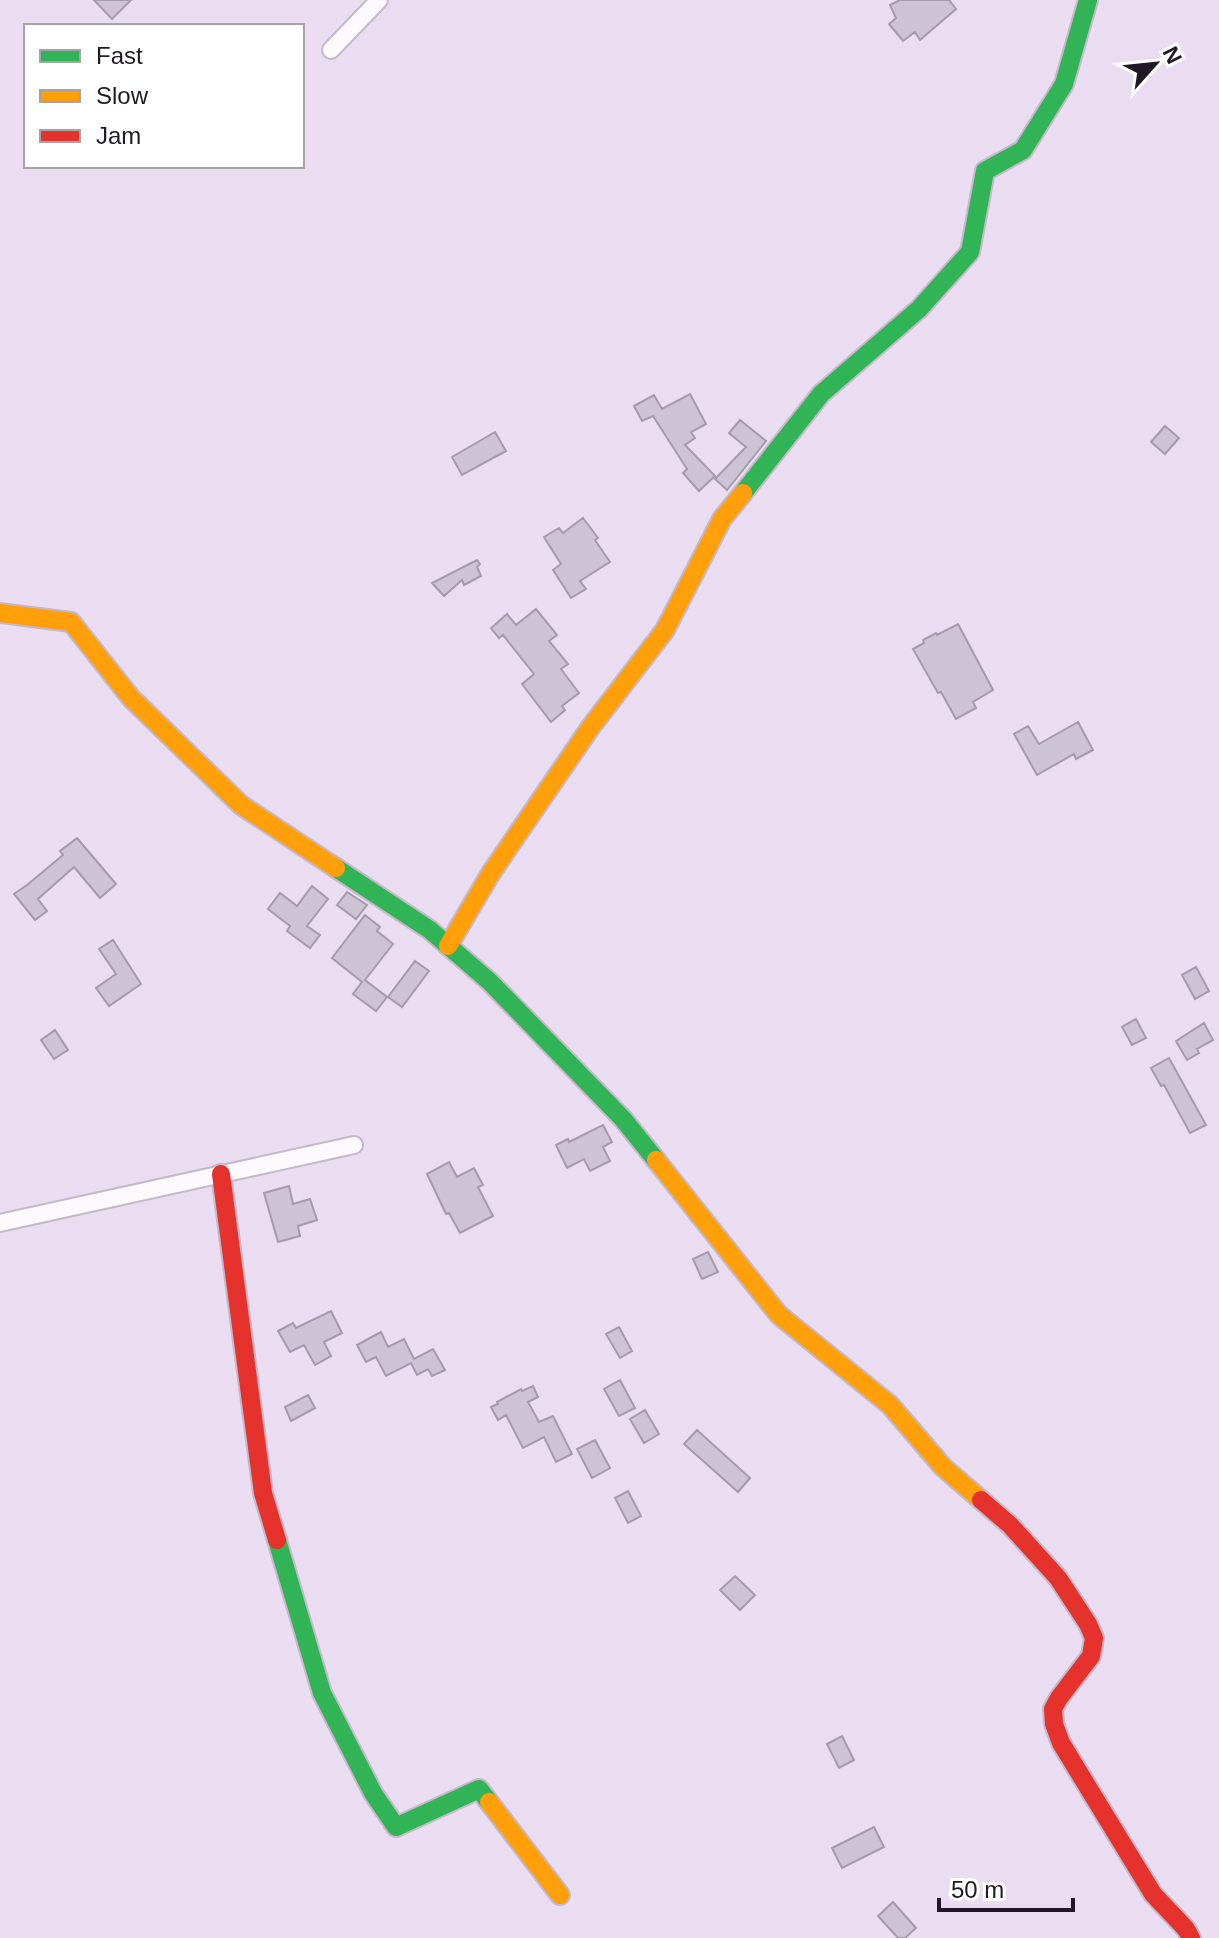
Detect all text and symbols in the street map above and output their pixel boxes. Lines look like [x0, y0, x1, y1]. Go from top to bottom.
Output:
legend [24, 24, 304, 168]
north arrow [1115, 24, 1195, 104]
text: Fast [96, 42, 143, 69]
text: N [1158, 42, 1187, 68]
text: Slow [96, 82, 149, 109]
text: Jam [96, 122, 141, 149]
scale bar [939, 1862, 1073, 1912]
text: 50 m [951, 1876, 1004, 1903]

